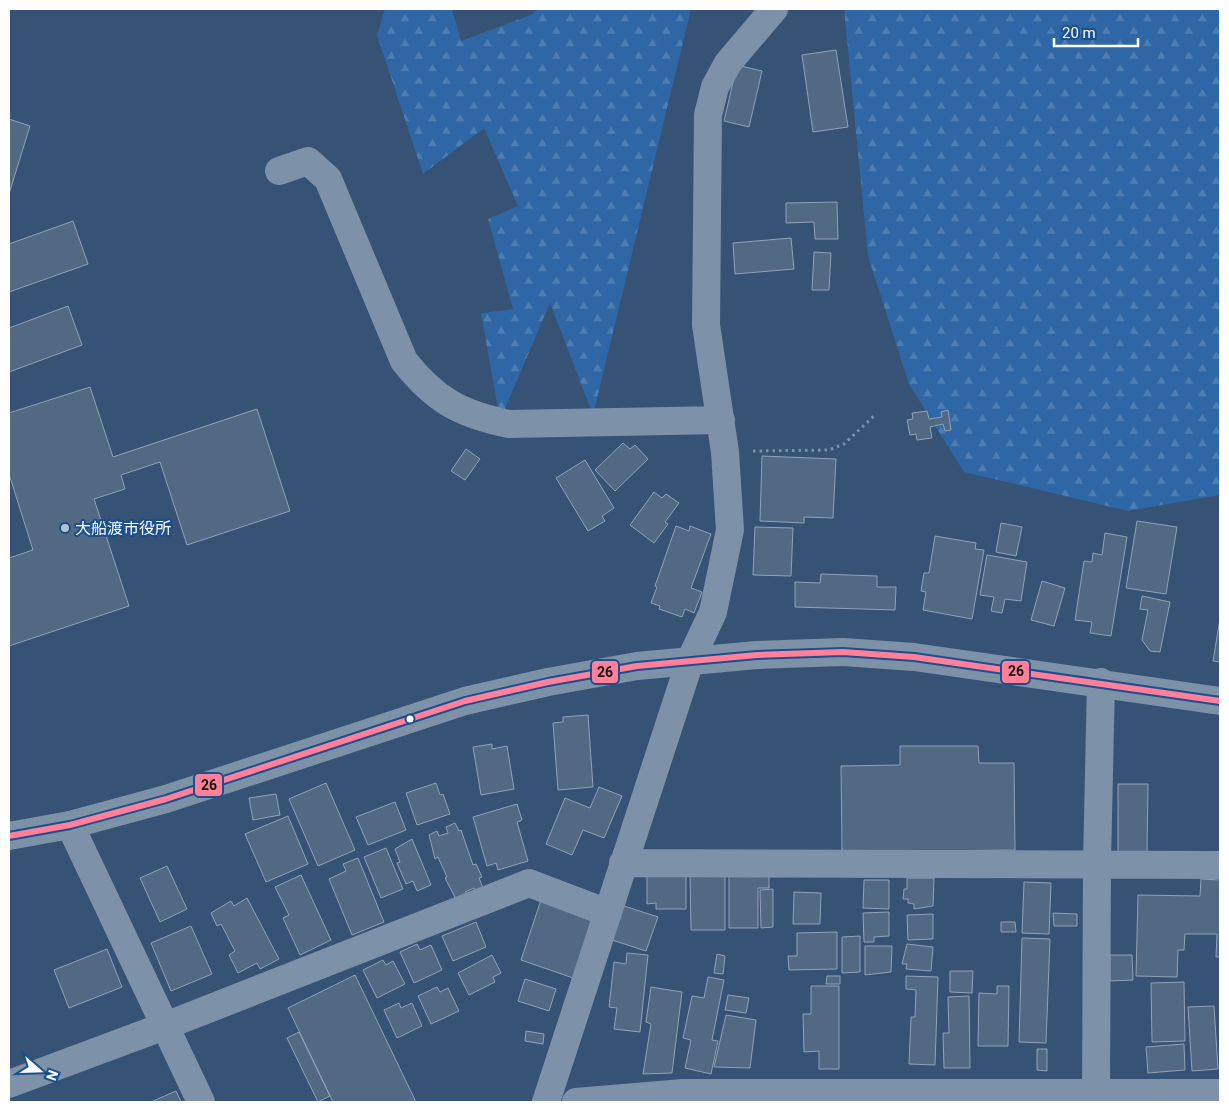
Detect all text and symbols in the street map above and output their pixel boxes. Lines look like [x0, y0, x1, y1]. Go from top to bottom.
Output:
scale bar [1054, 15, 1138, 47]
text: 20 m [1062, 24, 1096, 42]
place label: 大船渡市役所 [75, 519, 171, 538]
marker: 大船渡市役所 [59, 522, 71, 534]
line badge: 26 [591, 660, 619, 684]
line badge: 26 [1001, 660, 1030, 684]
text: 26 [1008, 663, 1024, 679]
text: 26 [597, 664, 613, 680]
unlabelled marker [405, 714, 415, 724]
line badge: 26 [194, 773, 223, 797]
text: 26 [201, 777, 217, 793]
north arrow [15, 1046, 65, 1096]
text: N [43, 1068, 61, 1083]

